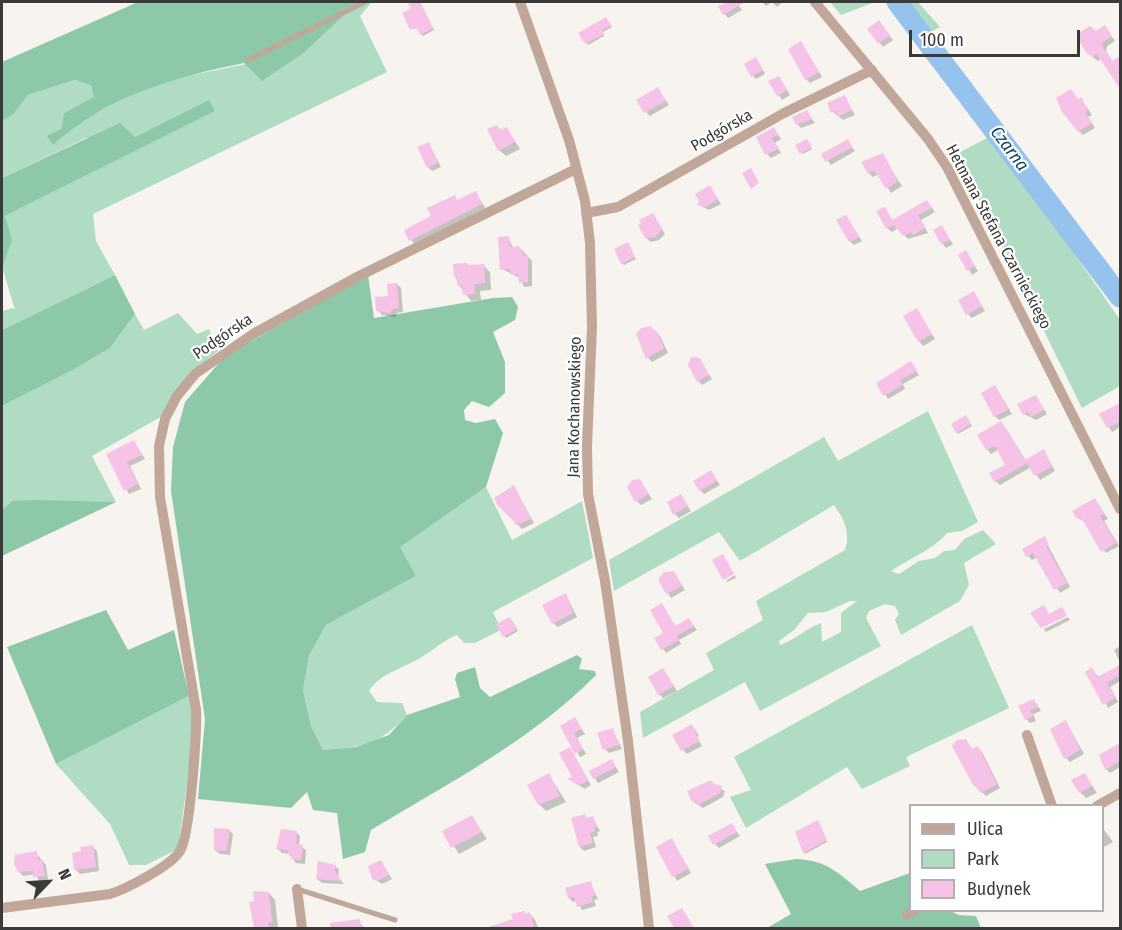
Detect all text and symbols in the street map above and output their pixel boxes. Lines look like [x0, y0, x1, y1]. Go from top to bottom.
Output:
scale bar [912, 18, 1083, 56]
text: 100 m [920, 29, 964, 51]
street label: Podgórska [688, 106, 756, 156]
water label: Czarna [985, 122, 1033, 176]
street label: Hetmana Stefana Czarnieckiego [941, 141, 1055, 333]
street label: Podgórska [190, 310, 256, 364]
street label: Jana Kochanowskiego [564, 336, 586, 478]
legend [909, 804, 1104, 912]
text: Ulica [967, 818, 1003, 840]
text: Park [967, 848, 999, 870]
north arrow [18, 852, 78, 912]
text: N [54, 866, 75, 883]
text: Budynek [967, 878, 1031, 900]

